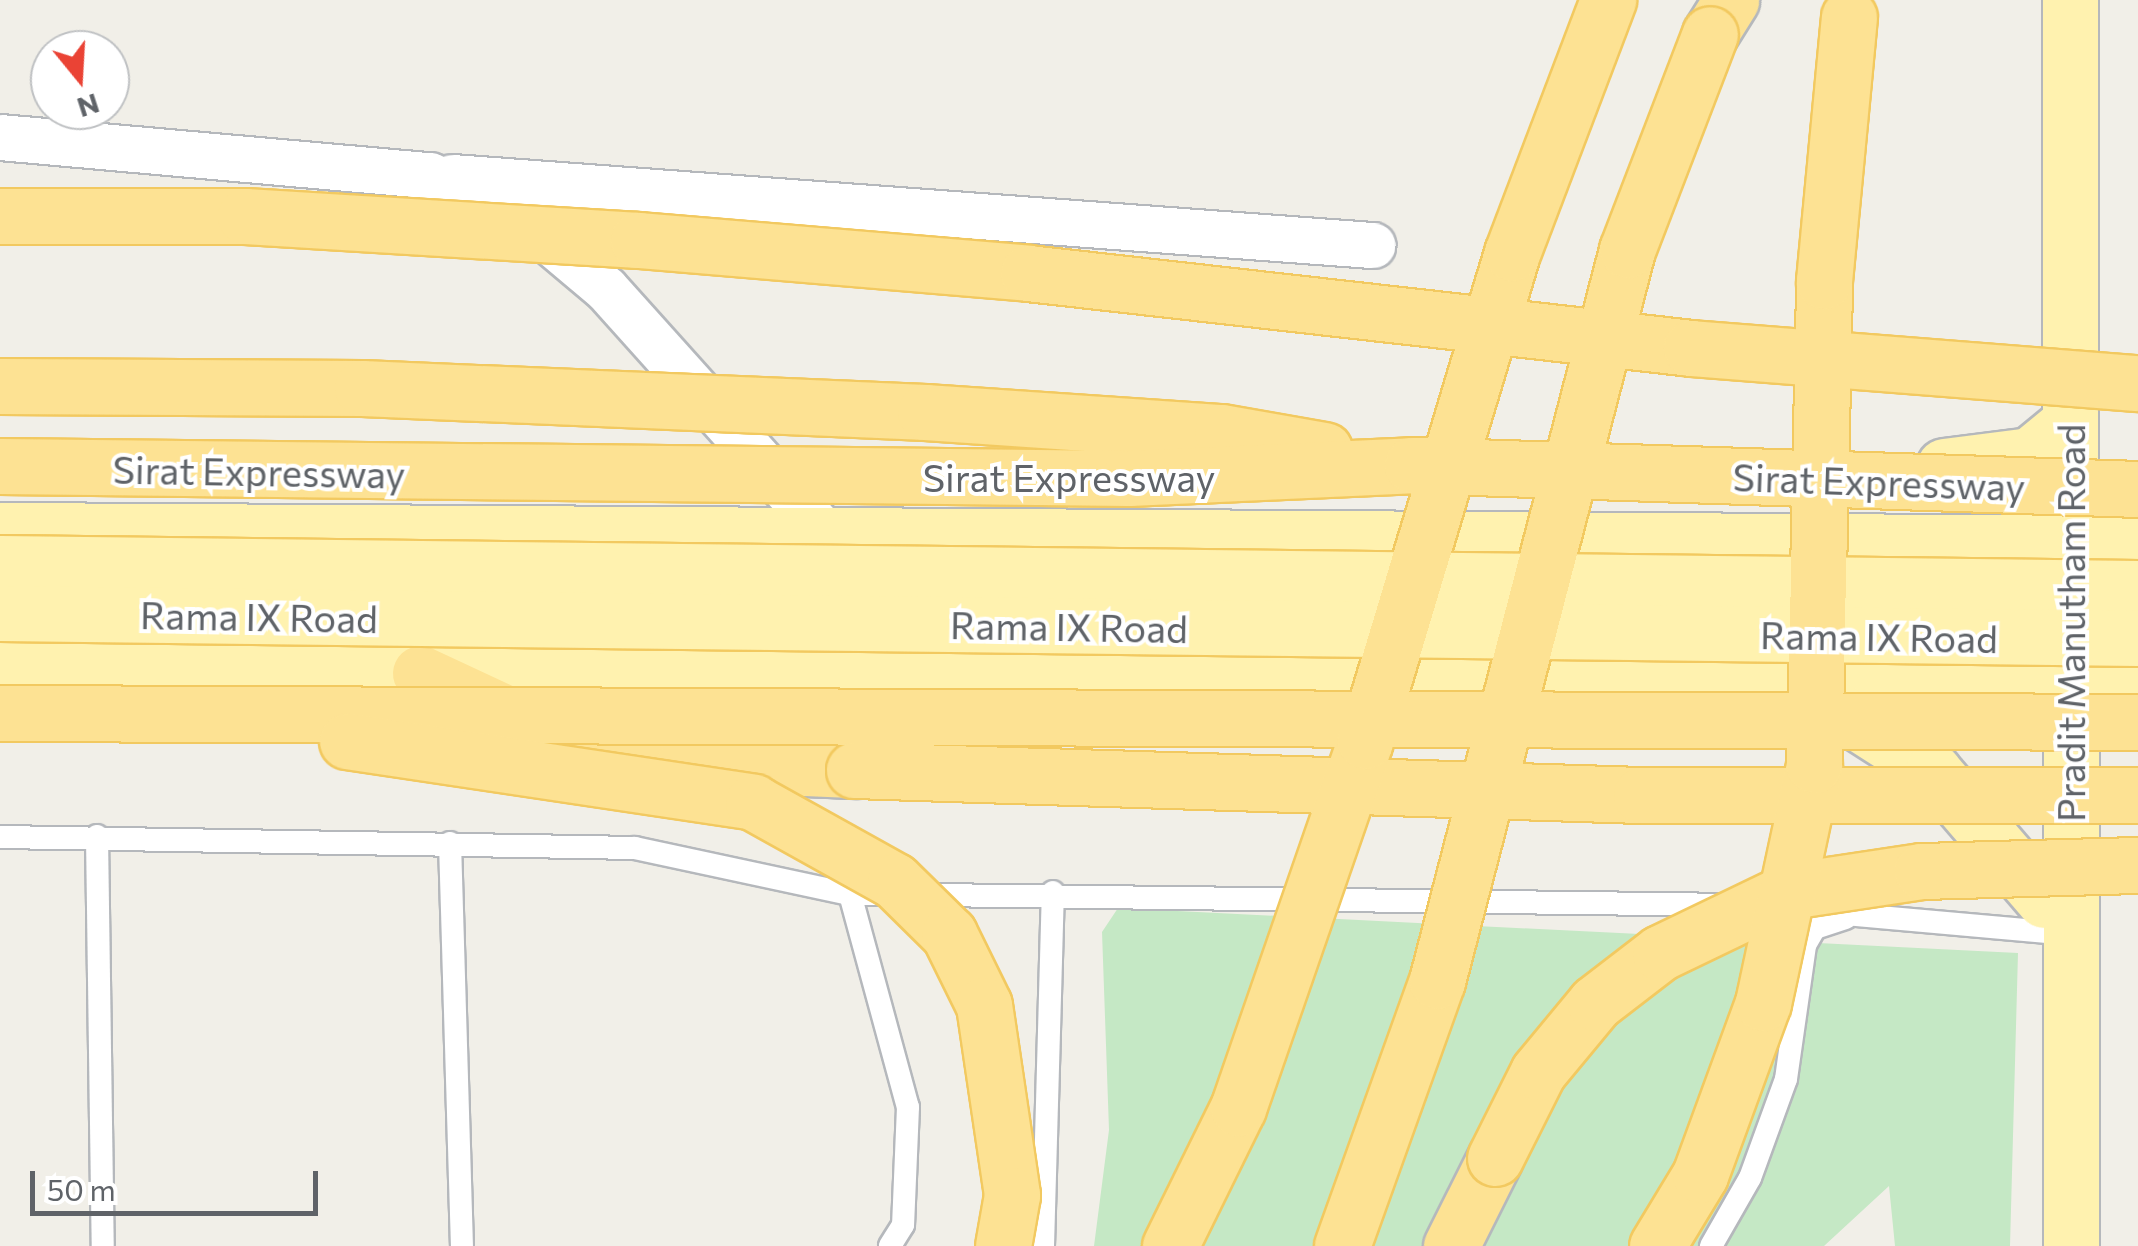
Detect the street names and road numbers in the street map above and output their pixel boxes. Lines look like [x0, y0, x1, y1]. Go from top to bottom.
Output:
street label: Pradit Manutham Road [2047, 424, 2093, 822]
street label: Sirat Expressway [112, 446, 406, 496]
street label: Sirat Expressway [1732, 453, 2026, 509]
street label: Sirat Expressway [923, 454, 1215, 500]
street label: Rama IX Road [140, 591, 378, 641]
street label: Rama IX Road [950, 601, 1188, 651]
street label: Rama IX Road [1760, 611, 1998, 661]

